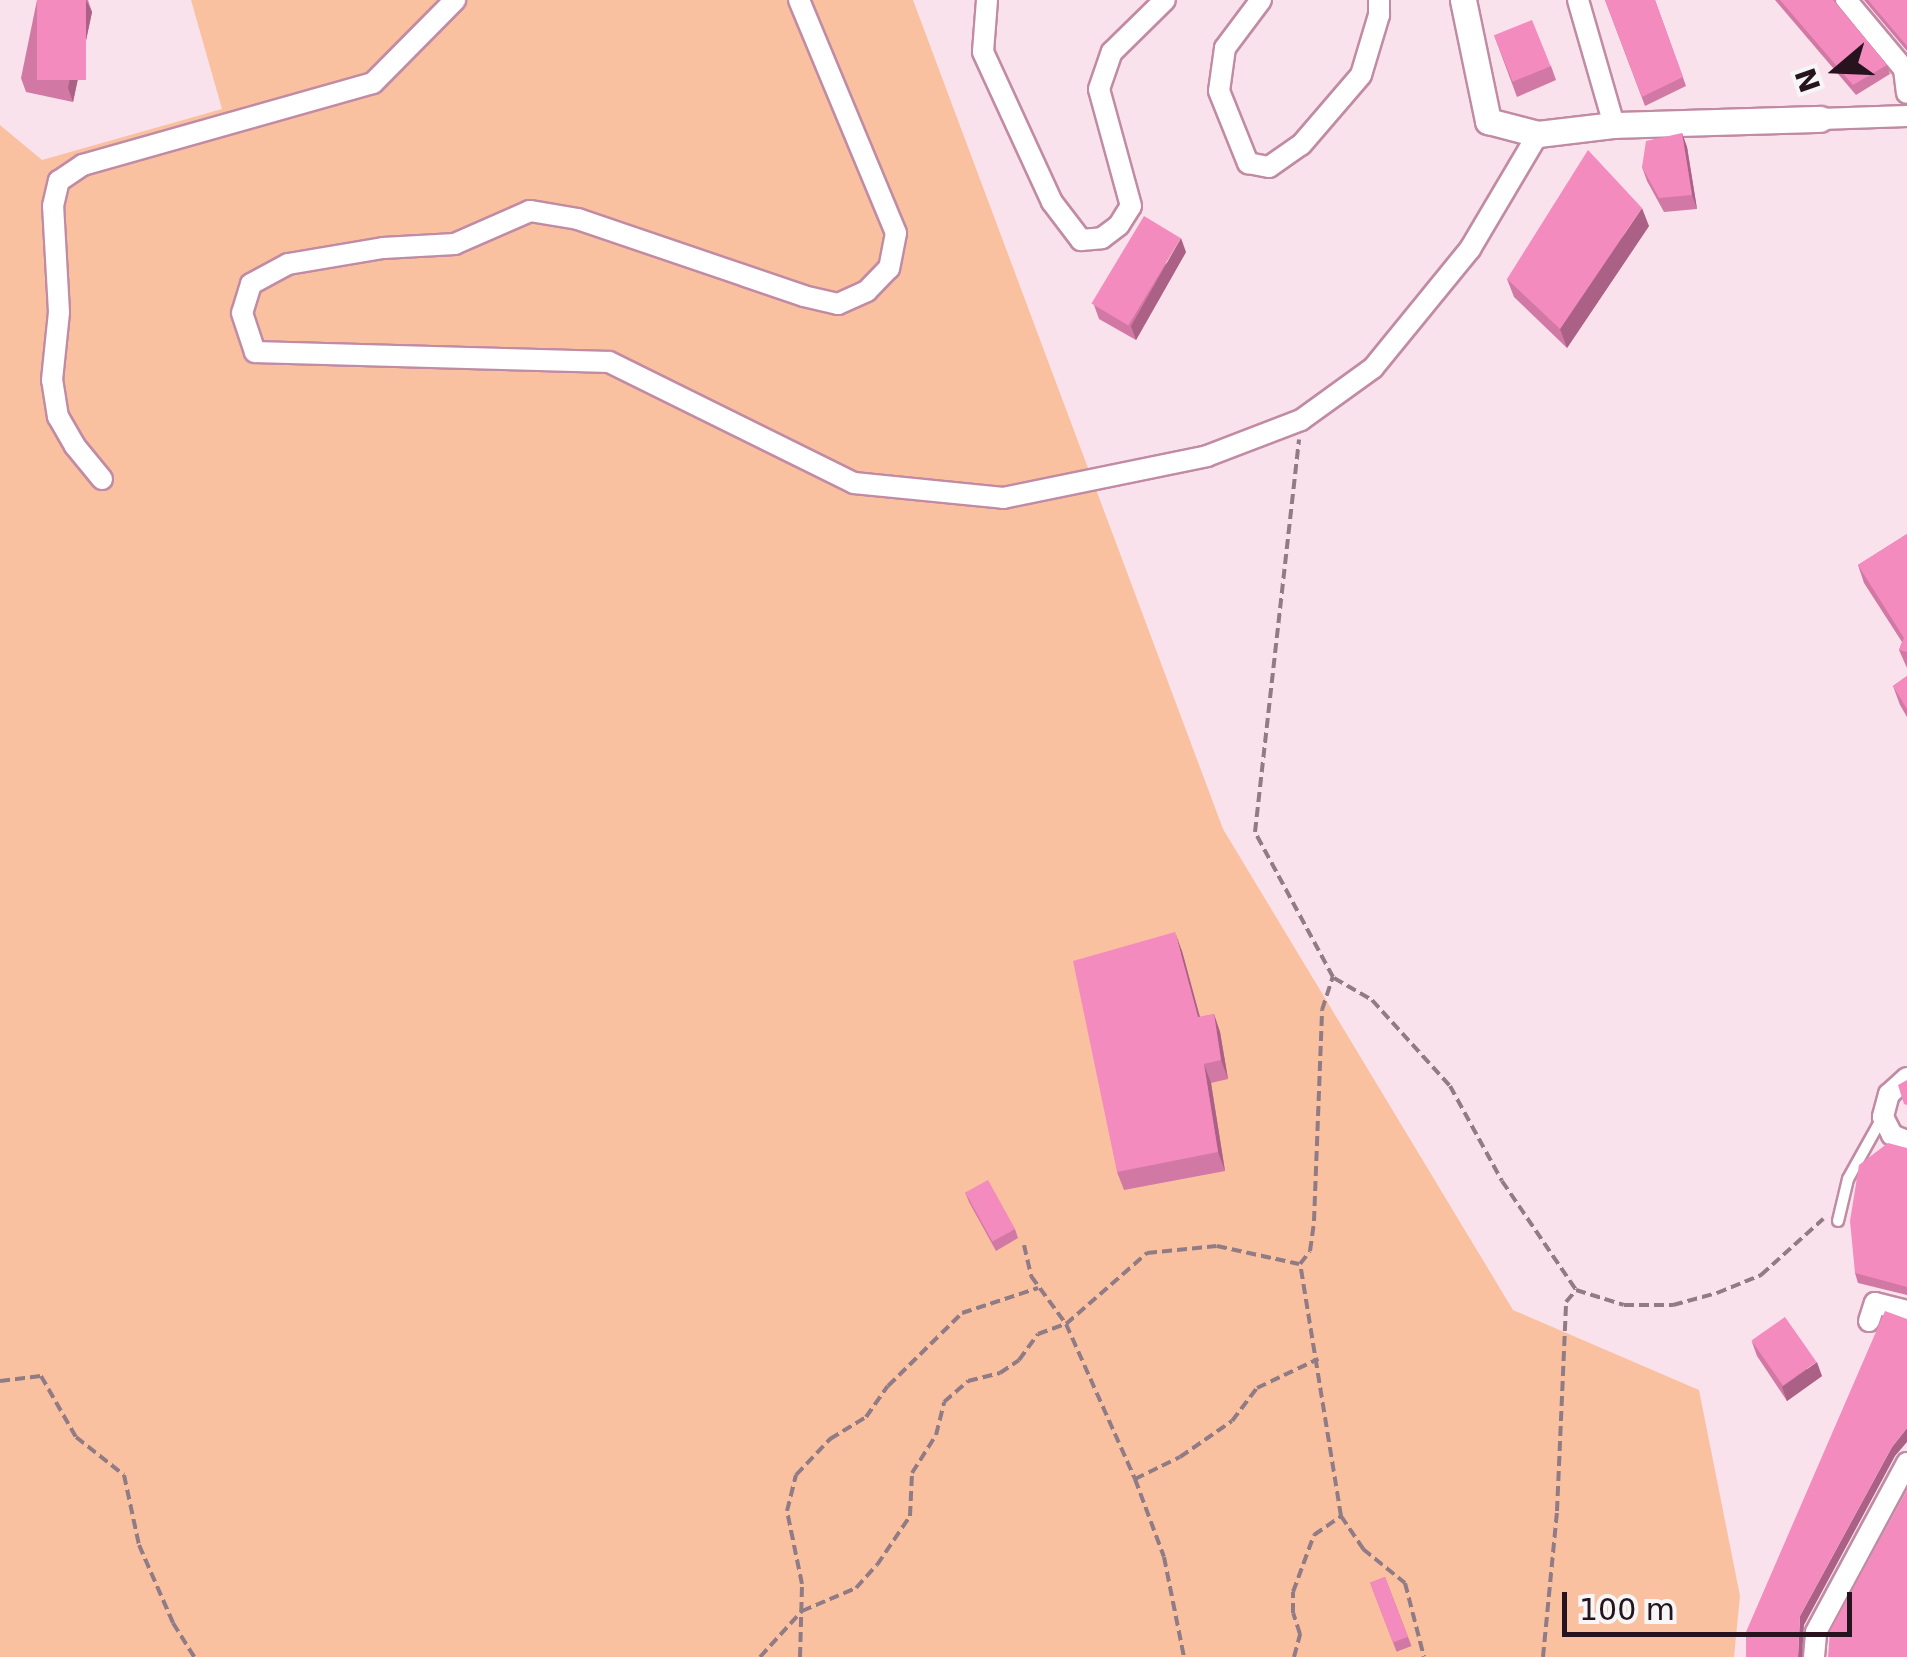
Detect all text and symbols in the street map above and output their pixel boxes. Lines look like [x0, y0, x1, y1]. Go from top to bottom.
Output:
north arrow [1787, 20, 1887, 120]
text: N [1789, 63, 1828, 96]
scale bar [1567, 1572, 1857, 1634]
text: 100 m [1579, 1592, 1675, 1627]

